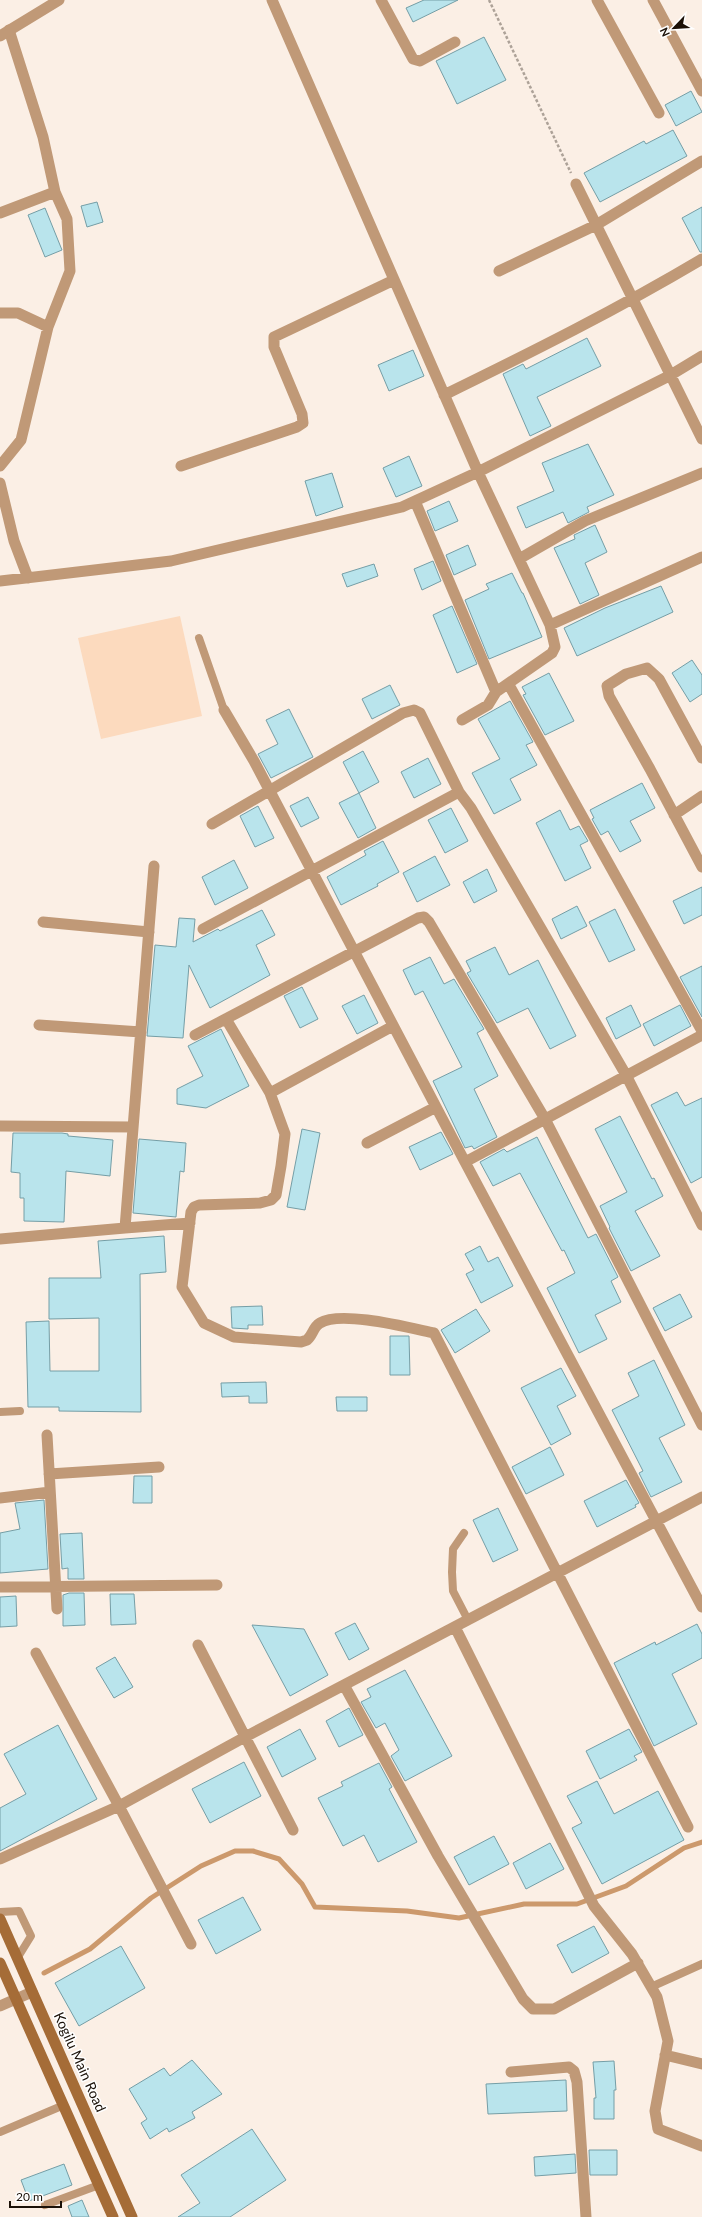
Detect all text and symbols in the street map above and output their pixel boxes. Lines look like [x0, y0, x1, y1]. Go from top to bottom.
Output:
north arrow [654, 8, 694, 48]
text: N [657, 26, 672, 39]
street label: Kogilu Main Road [51, 2009, 110, 2114]
scale bar [10, 2183, 61, 2209]
text: 20 m [16, 2189, 43, 2204]

